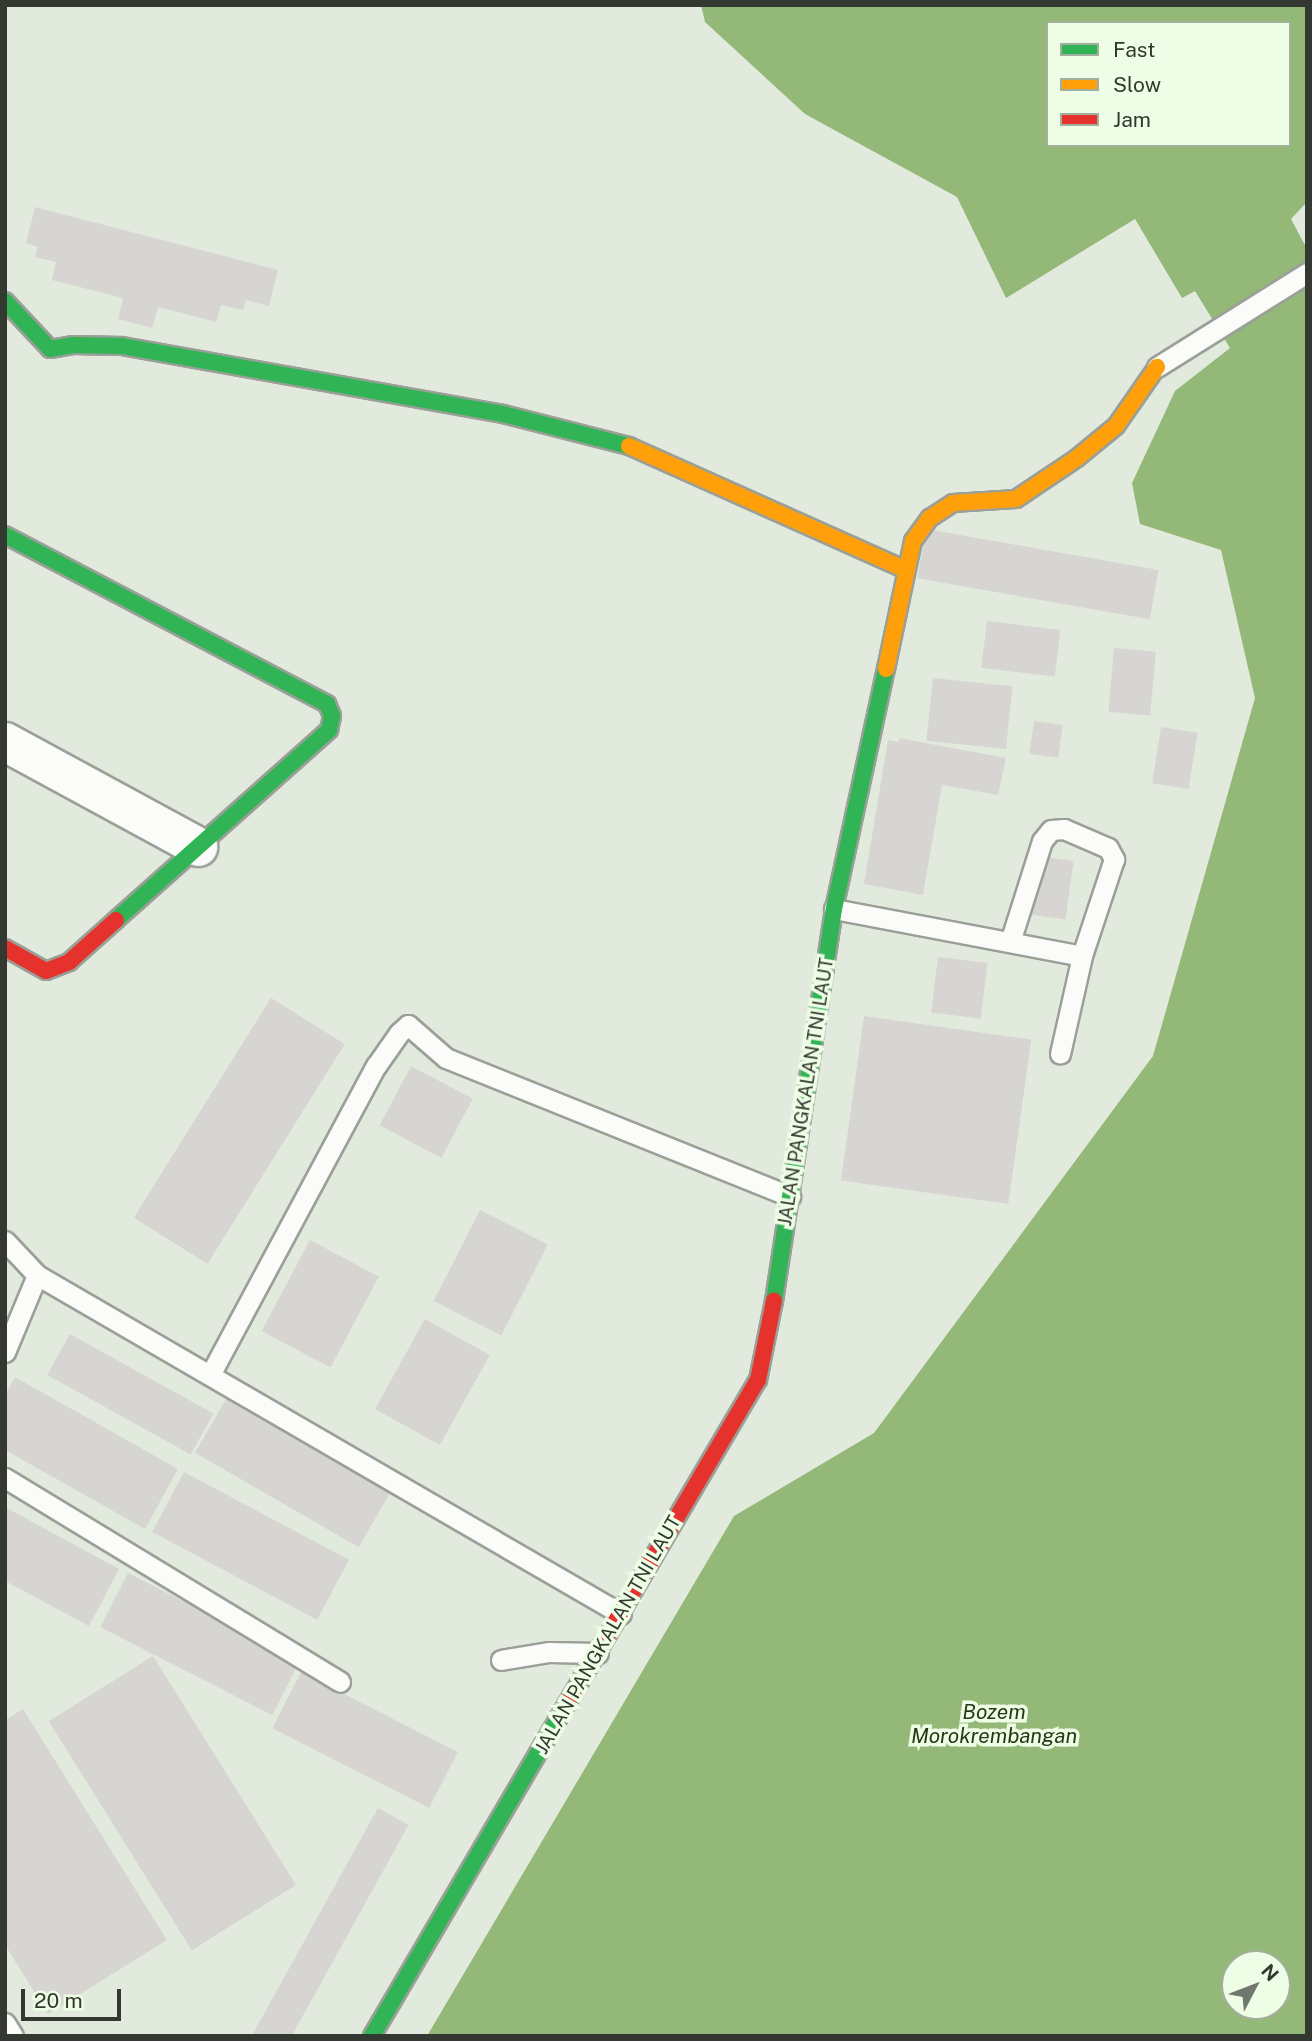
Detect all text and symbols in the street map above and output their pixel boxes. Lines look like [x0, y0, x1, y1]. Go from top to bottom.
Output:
legend [1046, 21, 1291, 147]
text: Fast [1113, 37, 1155, 62]
text: Slow [1113, 72, 1161, 97]
text: Jam [1113, 107, 1151, 132]
street label: JALAN PANGKALAN TNI LAUT [774, 956, 838, 1228]
street label: JALAN PANGKALAN TNI LAUT [530, 1512, 686, 1758]
water label: Bozem Morokrembangan [911, 1699, 1077, 1749]
north arrow [1221, 1950, 1291, 2020]
text: N [1257, 1959, 1283, 1985]
scale bar [24, 1974, 124, 2018]
text: 20 m [34, 1988, 83, 2013]

